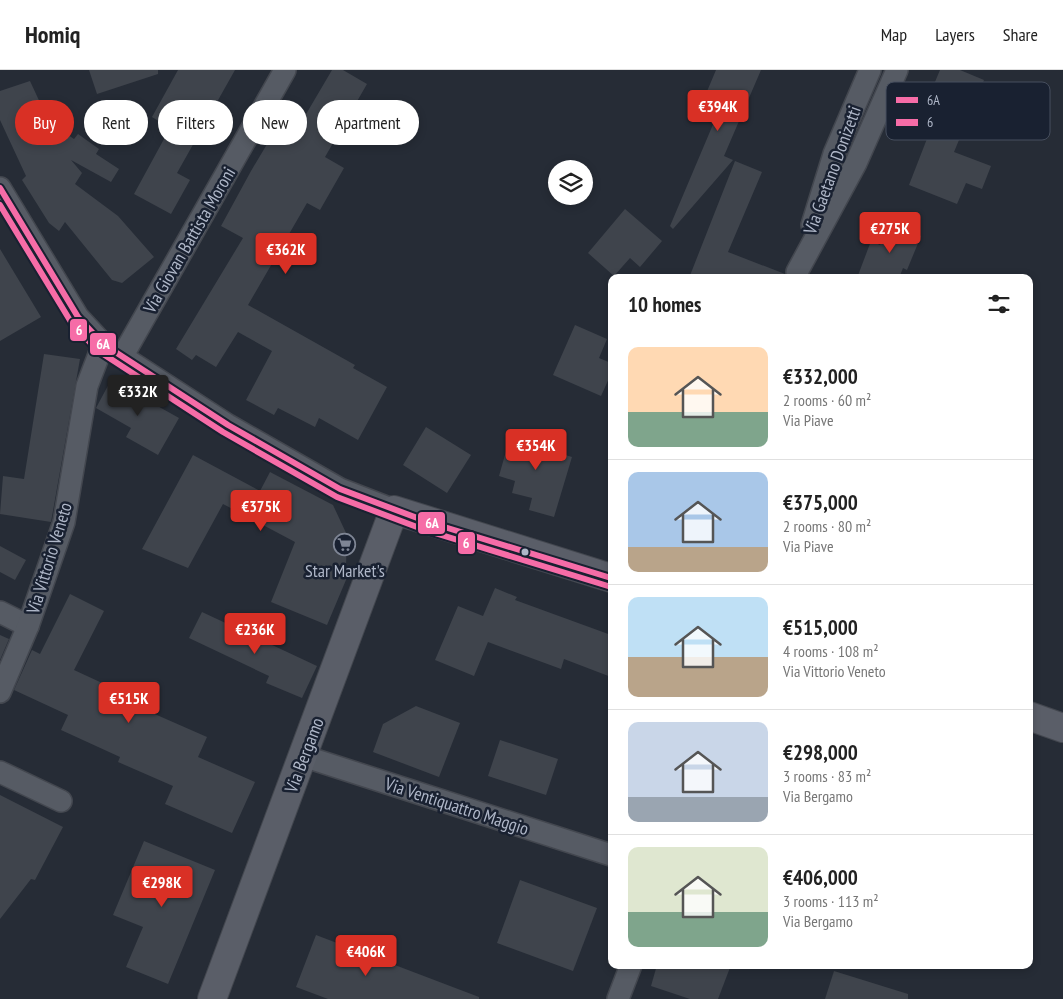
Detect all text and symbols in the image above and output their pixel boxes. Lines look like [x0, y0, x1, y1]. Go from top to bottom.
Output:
text: Homiq [25, 19, 80, 50]
text: Map [881, 23, 907, 46]
text: Layers [935, 23, 975, 46]
text: Share [1003, 23, 1038, 46]
legend [886, 82, 1050, 140]
pin: €394K [683, 90, 753, 132]
text: 6A [927, 91, 940, 109]
text: €394K [699, 96, 737, 116]
chip: Buy [15, 100, 74, 145]
chip: Rent [84, 100, 148, 145]
chip: Filters [158, 100, 233, 145]
chip: New [243, 100, 307, 145]
chip: Apartment [317, 100, 419, 145]
street label: Via Gaetano Donizetti [798, 103, 866, 238]
text: 6 [927, 113, 933, 131]
map controls [548, 160, 593, 205]
button: layers [548, 160, 593, 205]
street label: Via Giovan Battista Moroni [137, 163, 240, 318]
pin: €275K [855, 212, 925, 254]
text: €275K [871, 218, 909, 238]
pin: €362K [251, 232, 321, 275]
text: €362K [267, 239, 305, 259]
icon: filters [985, 290, 1013, 318]
text: 10 homes [628, 291, 701, 318]
line badge: 6 [69, 318, 88, 342]
text: 6 [76, 321, 83, 339]
line badge: 6A [89, 332, 117, 356]
text: 6A [96, 335, 111, 353]
text: €332,000 [783, 363, 858, 390]
icon: home [668, 367, 728, 427]
pin: €332K [103, 374, 173, 417]
text: €332K [119, 381, 157, 401]
text: 2 rooms · 60 m² [783, 390, 871, 410]
text: Via Piave [783, 410, 834, 430]
pin: €354K [501, 428, 571, 471]
text: €354K [517, 435, 555, 455]
text: €375,000 [783, 489, 858, 516]
pin: €375K [226, 490, 296, 532]
icon: home [668, 492, 728, 552]
text: €375K [242, 496, 280, 516]
street label: Via Vittorio Veneto [21, 499, 77, 618]
line badge: 6A [417, 511, 446, 535]
text: 6A [425, 514, 440, 532]
text: 2 rooms · 80 m² [783, 516, 871, 536]
line badge: 6 [457, 531, 476, 555]
supermarket icon: Star Market's [333, 533, 357, 557]
text: 6 [463, 534, 470, 552]
text: Via Piave [783, 536, 834, 556]
unlabelled marker [520, 547, 530, 557]
place label: Star Market's [305, 559, 385, 582]
pin: €236K [220, 612, 290, 655]
text: €515,000 [783, 614, 858, 641]
icon: home [668, 617, 728, 677]
text: €236K [236, 619, 274, 639]
text: 4 rooms · 108 m² [783, 641, 879, 661]
text: Via Vittorio Veneto [783, 661, 886, 681]
pin: €515K [94, 682, 164, 724]
text: €515K [110, 688, 148, 708]
street label: Via Bergamo [279, 714, 329, 797]
text: €298,000 [783, 739, 858, 766]
icon: home [668, 742, 728, 802]
text: 3 rooms · 83 m² [783, 766, 871, 786]
street label: Via Ventiquattro Maggio [381, 772, 532, 840]
text: Via Bergamo [783, 786, 853, 806]
text: €406,000 [783, 864, 858, 891]
pin: €298K [127, 866, 197, 908]
icon: home [668, 867, 728, 927]
text: €298K [143, 872, 181, 892]
text: 3 rooms · 113 m² [783, 891, 879, 911]
text: Via Bergamo [783, 911, 853, 931]
pin: €406K [331, 934, 401, 977]
text: €406K [347, 941, 385, 961]

